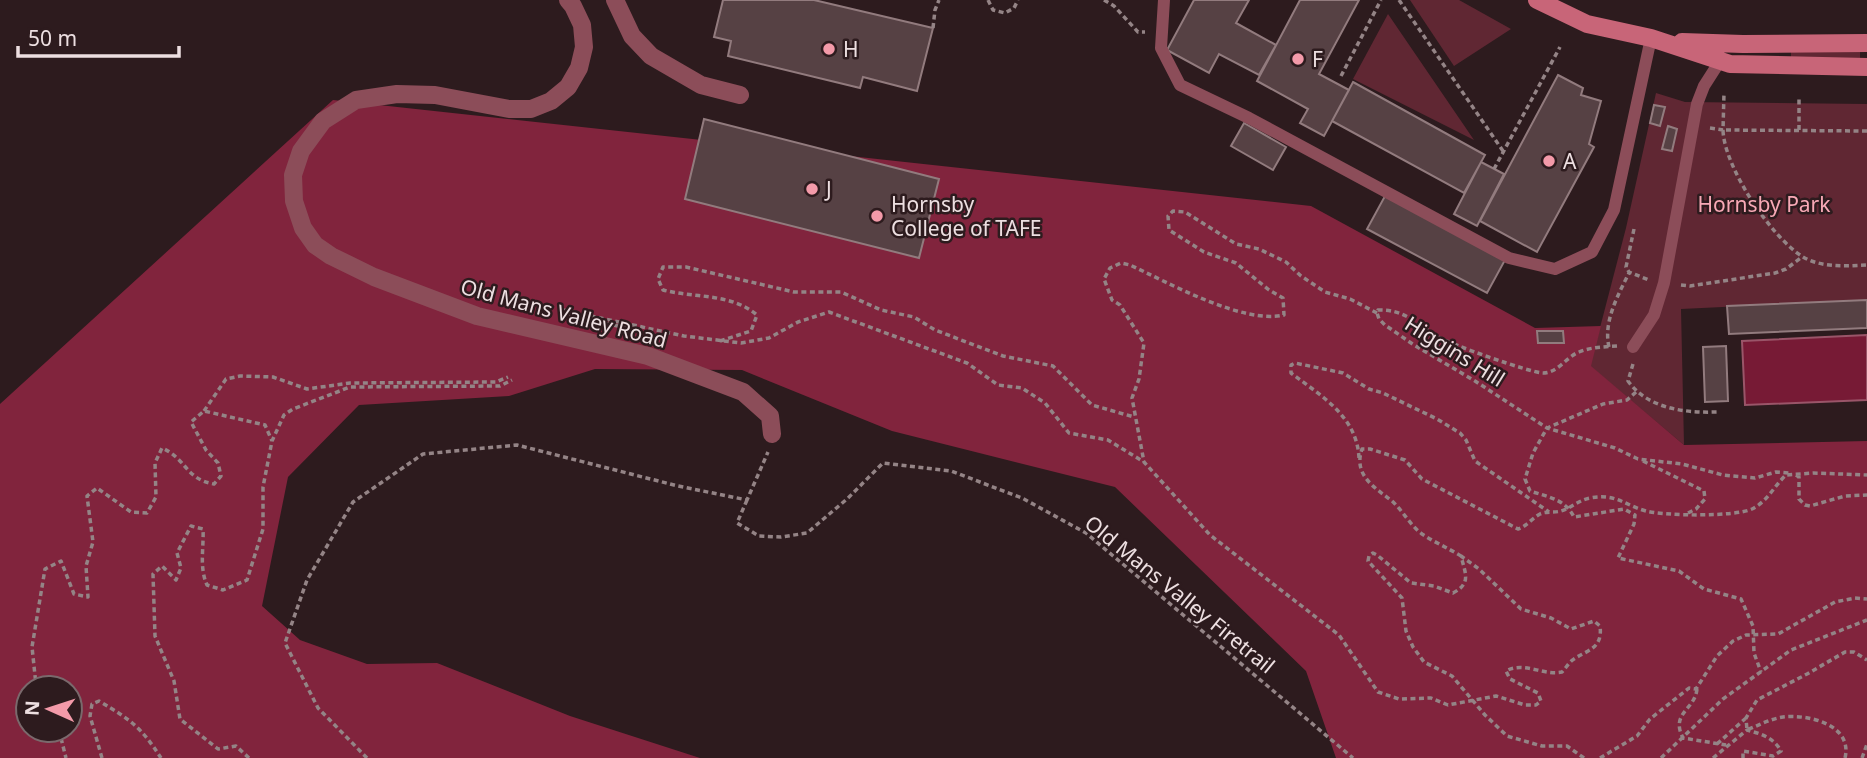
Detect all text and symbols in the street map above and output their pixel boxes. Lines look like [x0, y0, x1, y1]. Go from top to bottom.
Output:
scale bar [18, 14, 178, 58]
text: 50 m [28, 24, 77, 52]
place label: H [843, 35, 859, 63]
marker: H [821, 41, 837, 57]
place label: F [1312, 45, 1323, 73]
marker: F [1290, 51, 1306, 67]
place label: A [1563, 147, 1577, 175]
marker: A [1541, 153, 1557, 169]
place label: J [824, 175, 832, 203]
marker: J [804, 181, 820, 197]
place label: Hornsby College of TAFE [891, 190, 1041, 242]
park label: Hornsby Park [1697, 190, 1831, 218]
marker: Hornsby College of TAFE [869, 208, 885, 224]
street label: Old Mans Valley Road [458, 272, 670, 354]
street label: Higgins Hill [1400, 309, 1510, 393]
street label: Old Mans Valley Firetrail [1079, 509, 1281, 679]
north arrow [14, 674, 84, 744]
text: N [19, 700, 45, 717]

